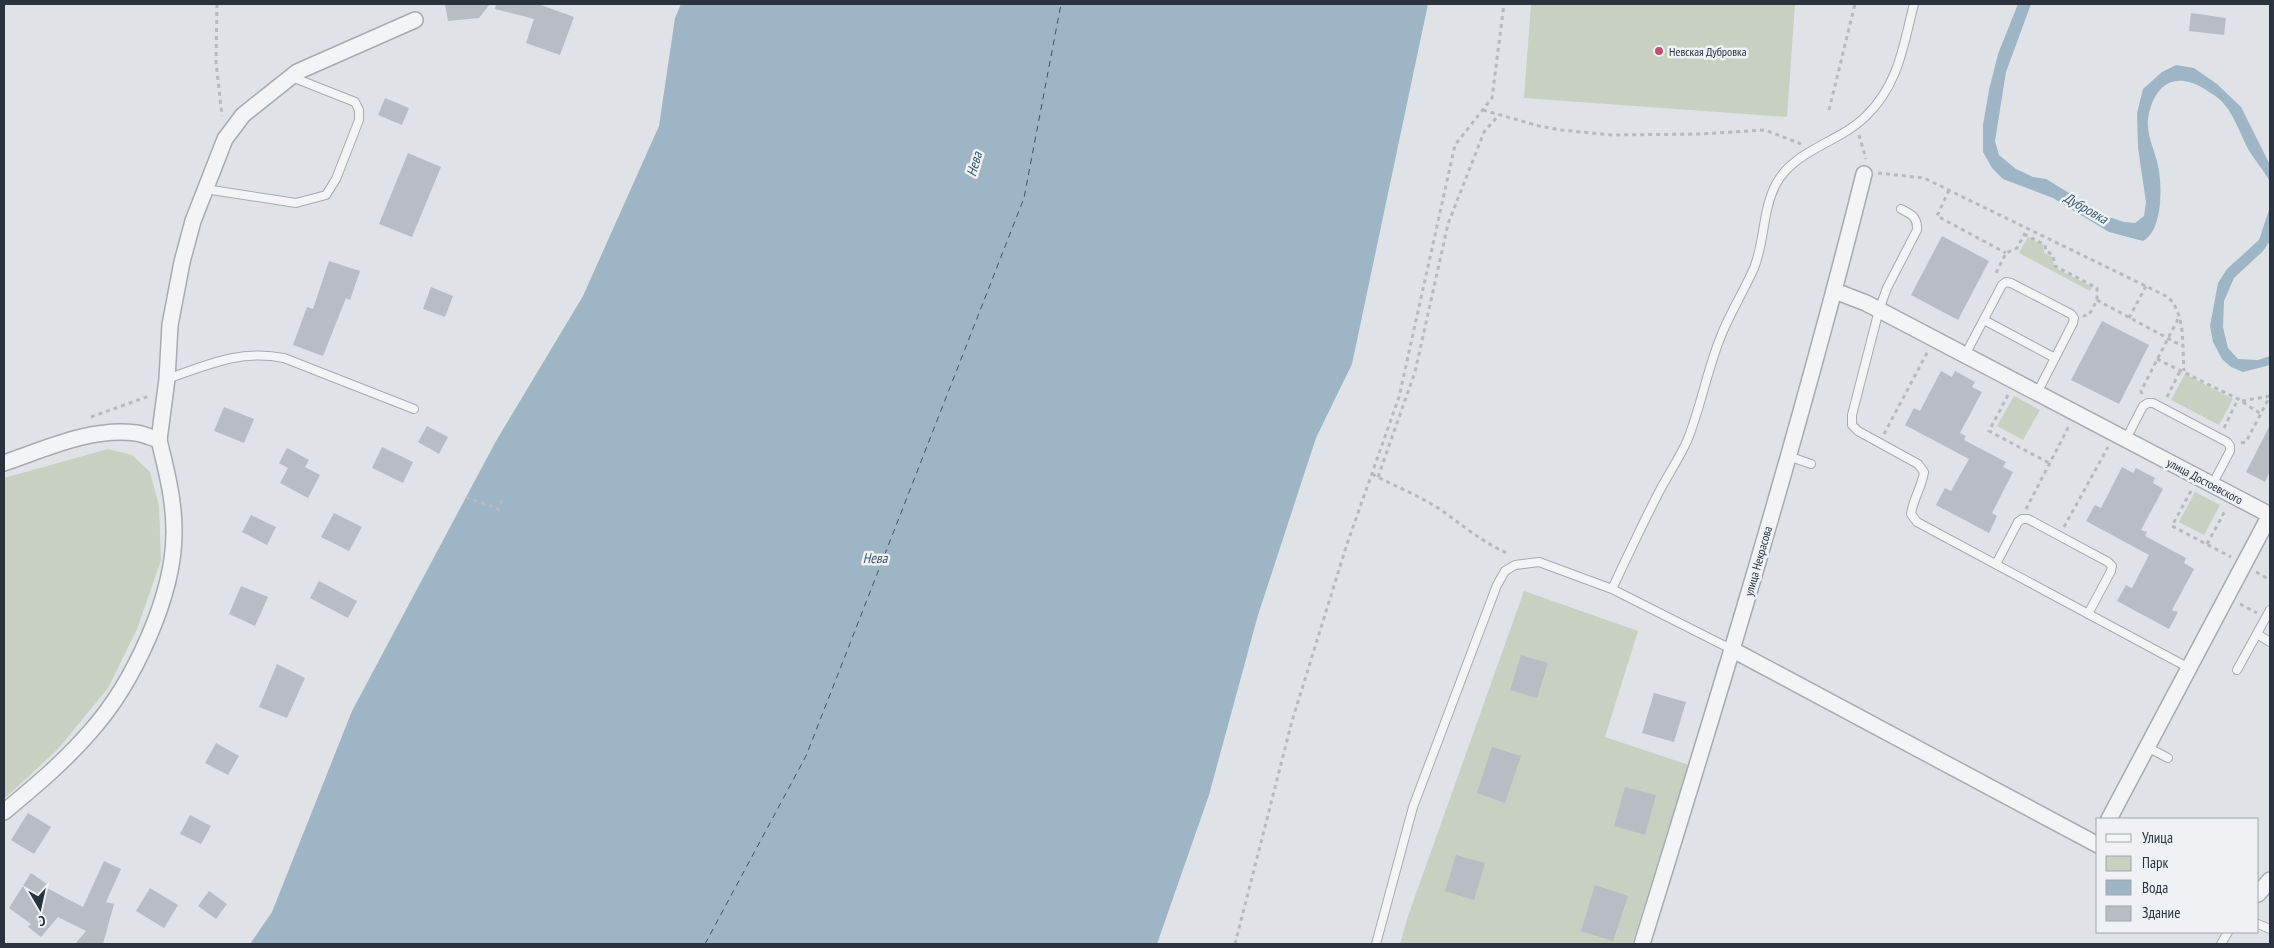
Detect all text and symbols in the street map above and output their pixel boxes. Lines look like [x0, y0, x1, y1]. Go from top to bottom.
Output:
place label: Невская Дубровка [1669, 44, 1747, 59]
marker: Невская Дубровка [1653, 45, 1665, 57]
water label: Нева [962, 148, 986, 178]
water label: Дубровка [2060, 188, 2112, 228]
street label: улица Достоевского [2164, 455, 2246, 507]
street label: улица Некрасова [1741, 524, 1775, 598]
water label: Нева [863, 549, 889, 567]
legend [2096, 818, 2259, 933]
text: Улица [2142, 828, 2173, 847]
text: Парк [2142, 853, 2168, 872]
text: Вода [2142, 878, 2168, 897]
north arrow [15, 883, 65, 933]
text: Здание [2142, 903, 2180, 922]
text: С [37, 911, 47, 930]

